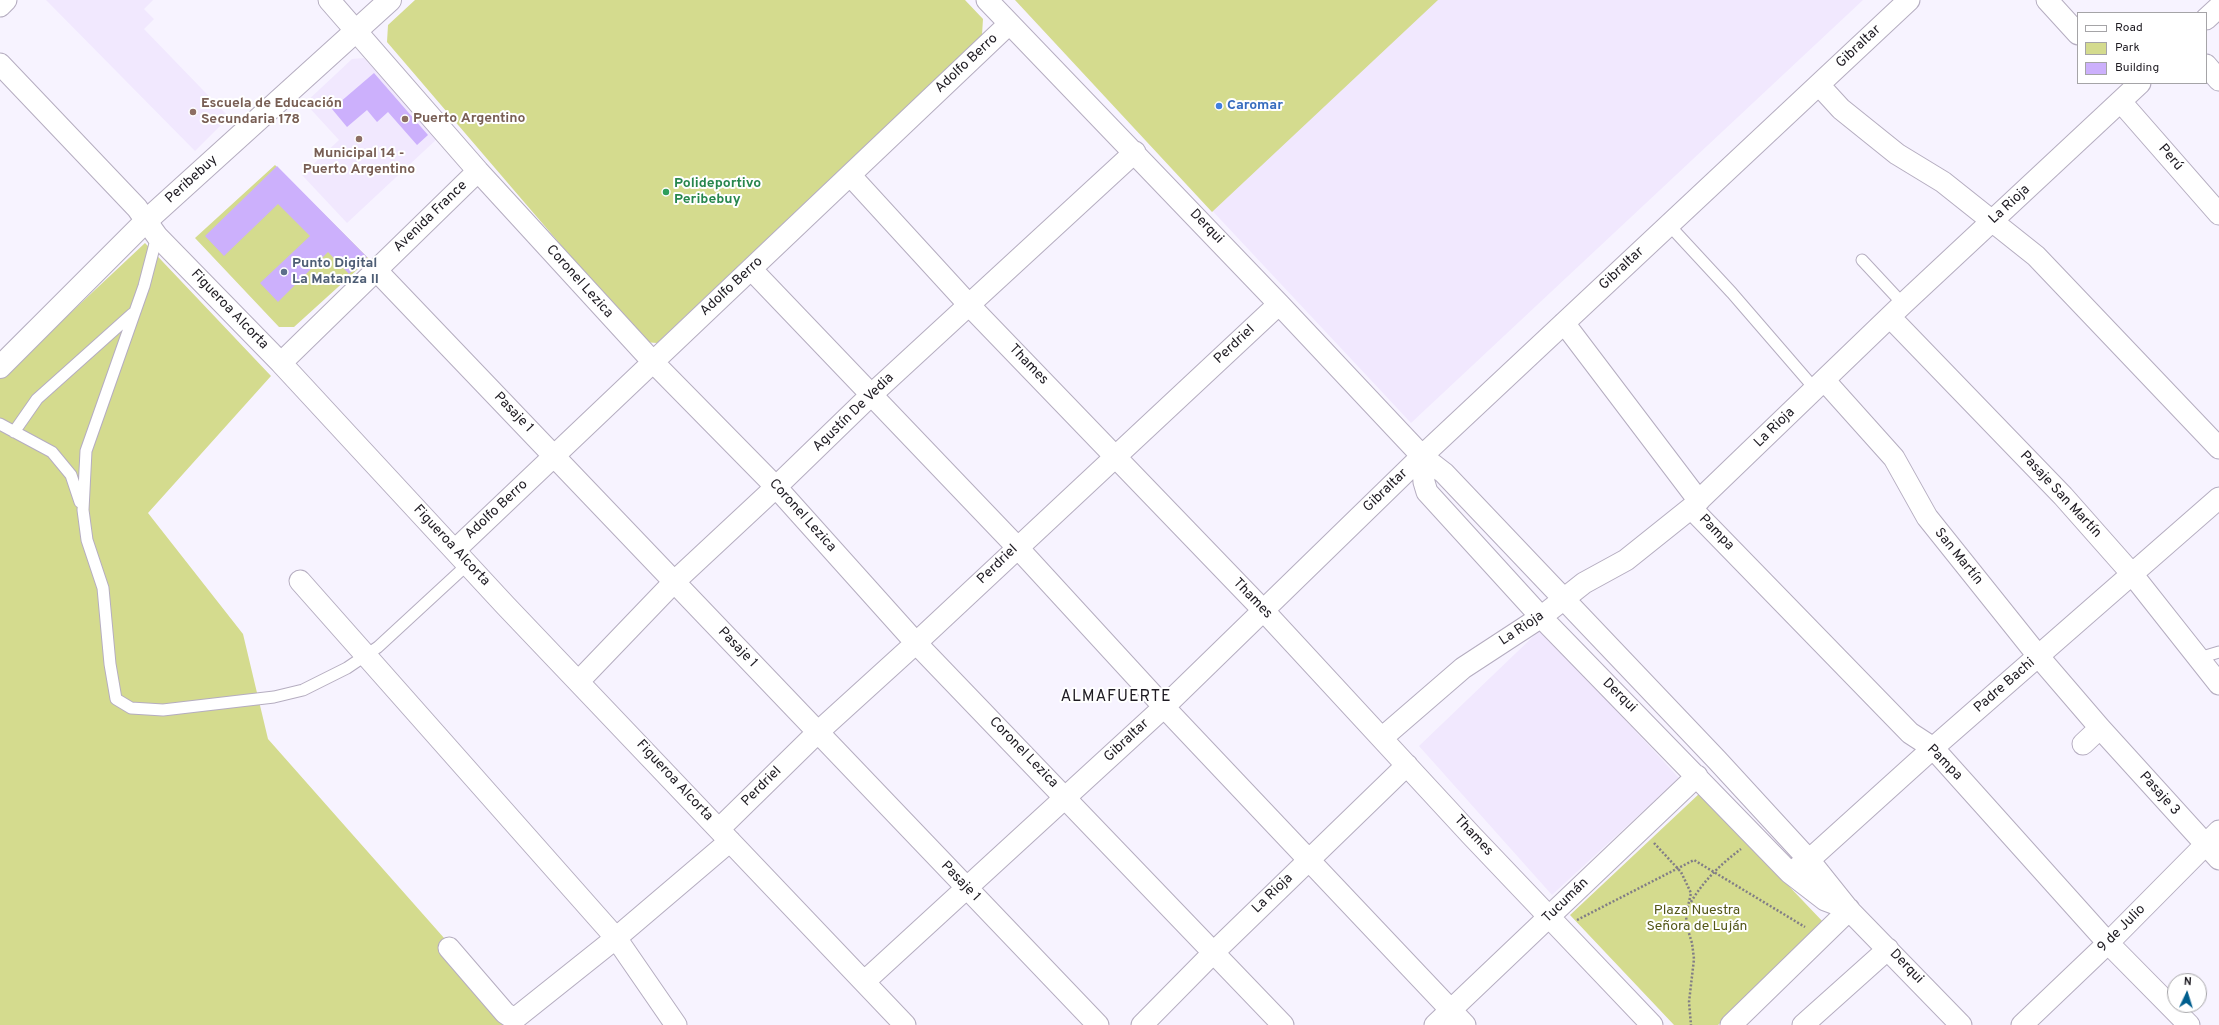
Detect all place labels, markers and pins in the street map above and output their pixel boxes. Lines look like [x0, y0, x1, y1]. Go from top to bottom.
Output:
place label: Escuela de Educación Secundaria 178 [201, 96, 342, 128]
place label: Caromar [1227, 98, 1283, 114]
marker: Caromar [1214, 101, 1224, 111]
marker: Escuela de Educación Secundaria 178 [188, 107, 198, 117]
place label: Puerto Argentino [413, 111, 526, 127]
marker: Puerto Argentino [400, 114, 410, 124]
marker: Municipal 14 - Puerto Argentino [354, 134, 364, 144]
place label: Municipal 14 - Puerto Argentino [303, 146, 415, 178]
place label: Polideportivo Peribebuy [674, 176, 761, 208]
marker: Polideportivo Peribebuy [661, 187, 671, 197]
place label: Punto Digital La Matanza II [292, 256, 379, 288]
marker: Punto Digital La Matanza II [279, 267, 289, 277]

